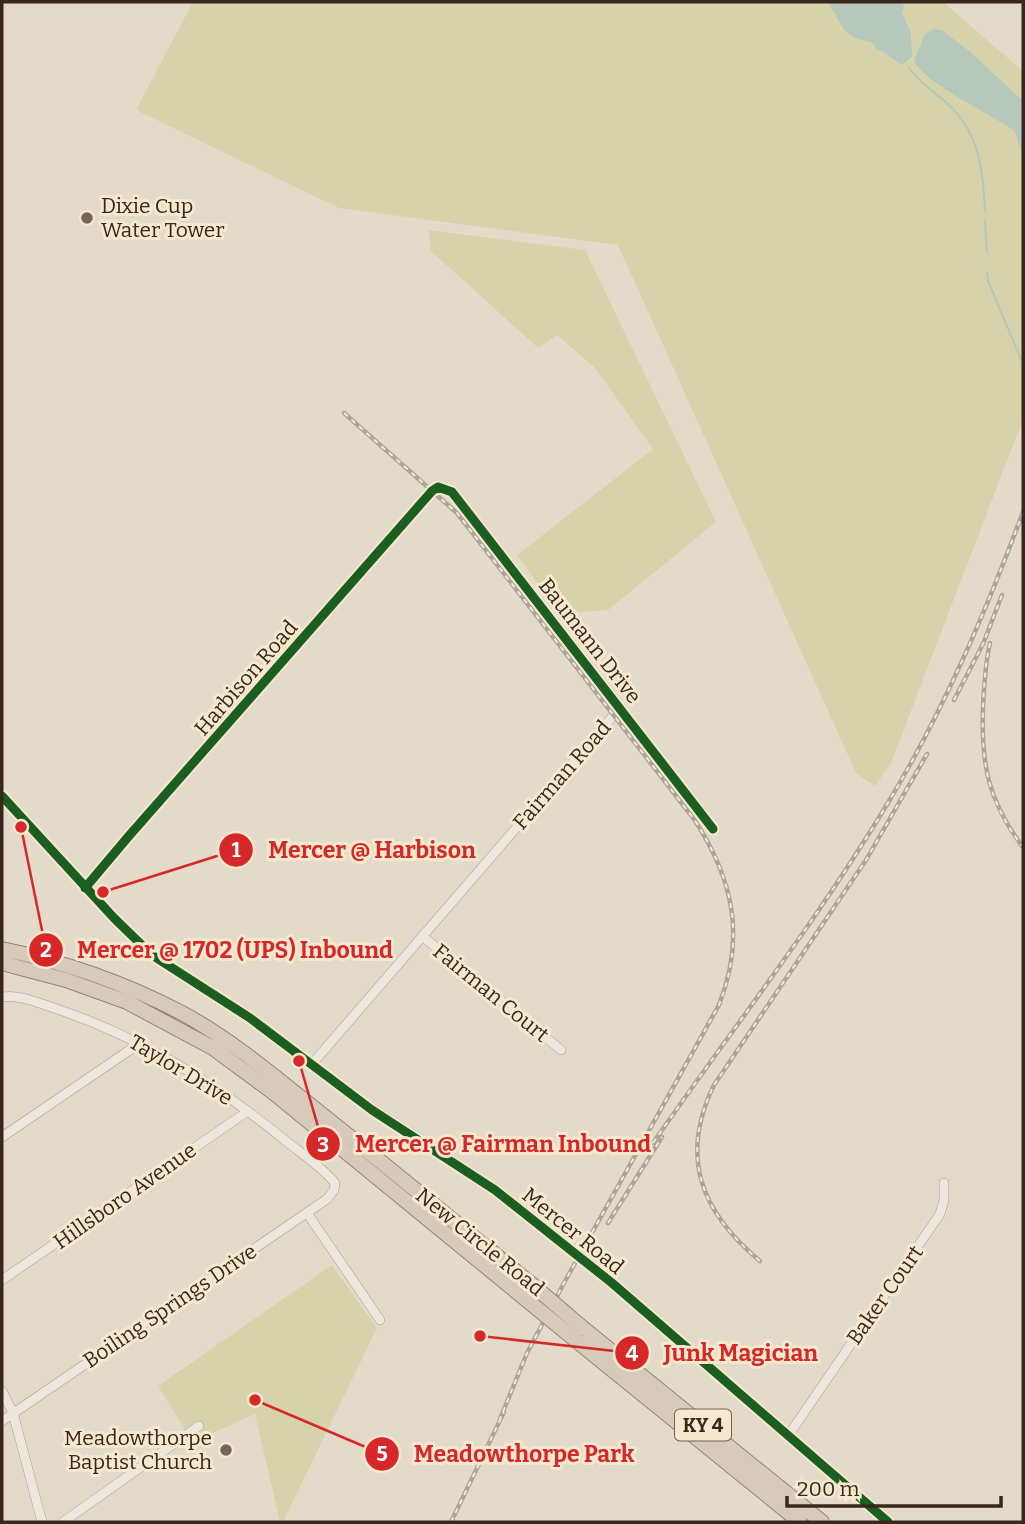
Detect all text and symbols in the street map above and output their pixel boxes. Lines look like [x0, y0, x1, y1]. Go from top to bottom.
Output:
place label: Dixie Cup Water Tower [101, 193, 225, 243]
marker: Dixie Cup Water Tower [79, 210, 95, 226]
street label: Baumann Drive [533, 573, 647, 709]
street label: Harbison Road [189, 615, 303, 741]
street label: Fairman Road [507, 715, 617, 835]
callout: Mercer @ Harbison [219, 828, 489, 872]
text: Mercer @ Harbison [268, 836, 476, 864]
text: 1 [231, 837, 241, 863]
callout: Mercer @ 1702 (UPS) Inbound [28, 928, 407, 972]
text: Mercer @ 1702 (UPS) Inbound [77, 936, 393, 964]
text: 2 [40, 937, 52, 963]
street label: Fairman Court [428, 938, 555, 1048]
street label: Taylor Drive [124, 1029, 238, 1111]
callout: Mercer @ Fairman Inbound [306, 1122, 665, 1166]
text: Mercer @ Fairman Inbound [355, 1130, 651, 1158]
text: 3 [317, 1132, 329, 1158]
street label: Hillsboro Avenue [49, 1137, 201, 1255]
street label: New Circle Road [410, 1182, 550, 1302]
street label: Mercer Road [517, 1182, 629, 1280]
street label: Boiling Springs Drive [78, 1238, 262, 1374]
street label: Baker Court [841, 1240, 929, 1350]
callout: Junk Magician [614, 1331, 832, 1375]
text: Junk Magician [662, 1339, 818, 1367]
text: 4 [626, 1341, 639, 1367]
road number: KY 4 [675, 1410, 731, 1441]
place label: Meadowthorpe Baptist Church [64, 1425, 212, 1475]
callout: Meadowthorpe Park [365, 1432, 648, 1476]
text: Meadowthorpe Park [414, 1440, 635, 1468]
text: 5 [376, 1441, 388, 1467]
marker: Meadowthorpe Baptist Church [218, 1442, 234, 1458]
scale bar [787, 1464, 1000, 1508]
text: 200 m [797, 1476, 860, 1502]

